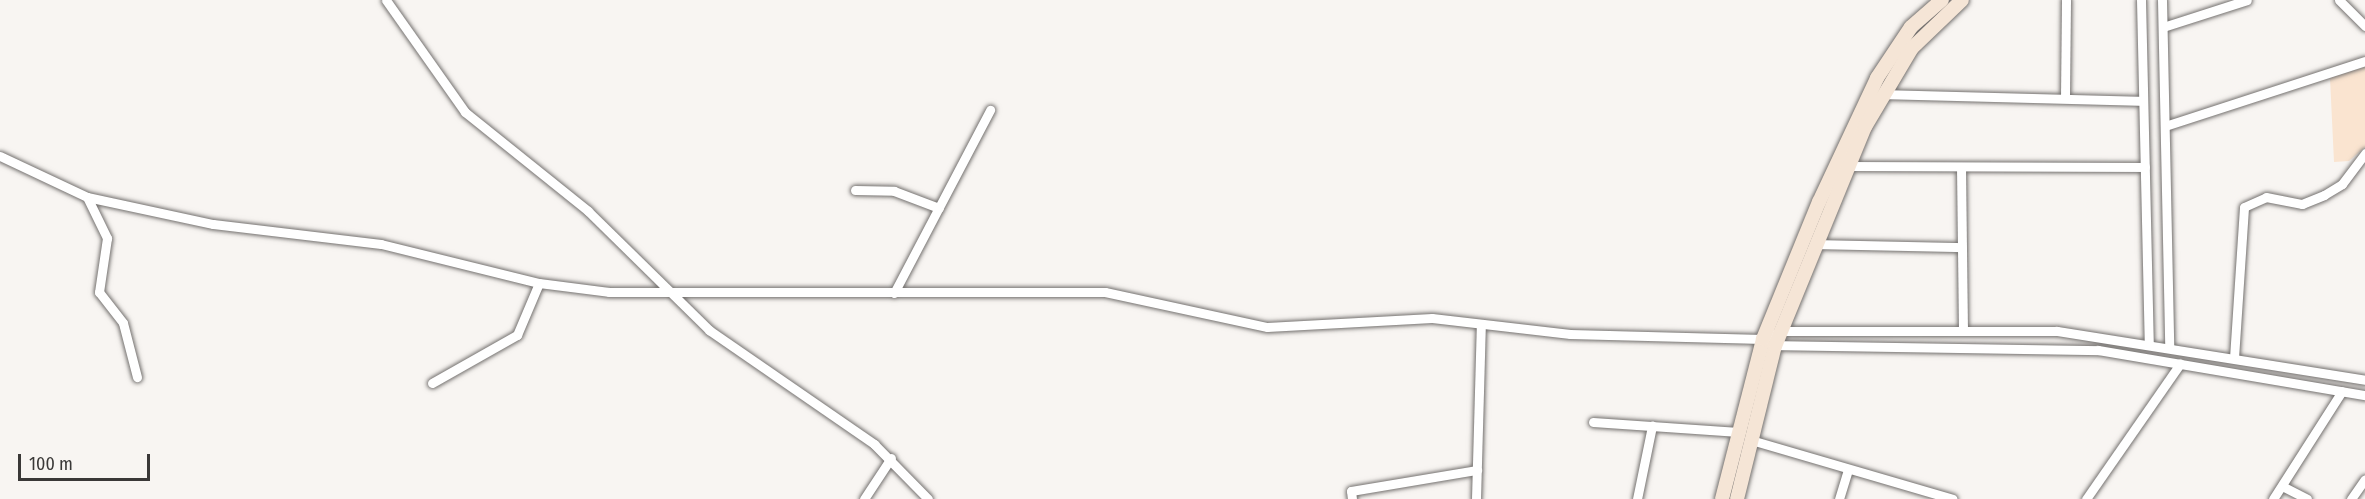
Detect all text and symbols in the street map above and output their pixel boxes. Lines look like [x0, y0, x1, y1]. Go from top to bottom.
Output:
scale bar [21, 442, 153, 480]
text: 100 m [29, 453, 73, 475]

